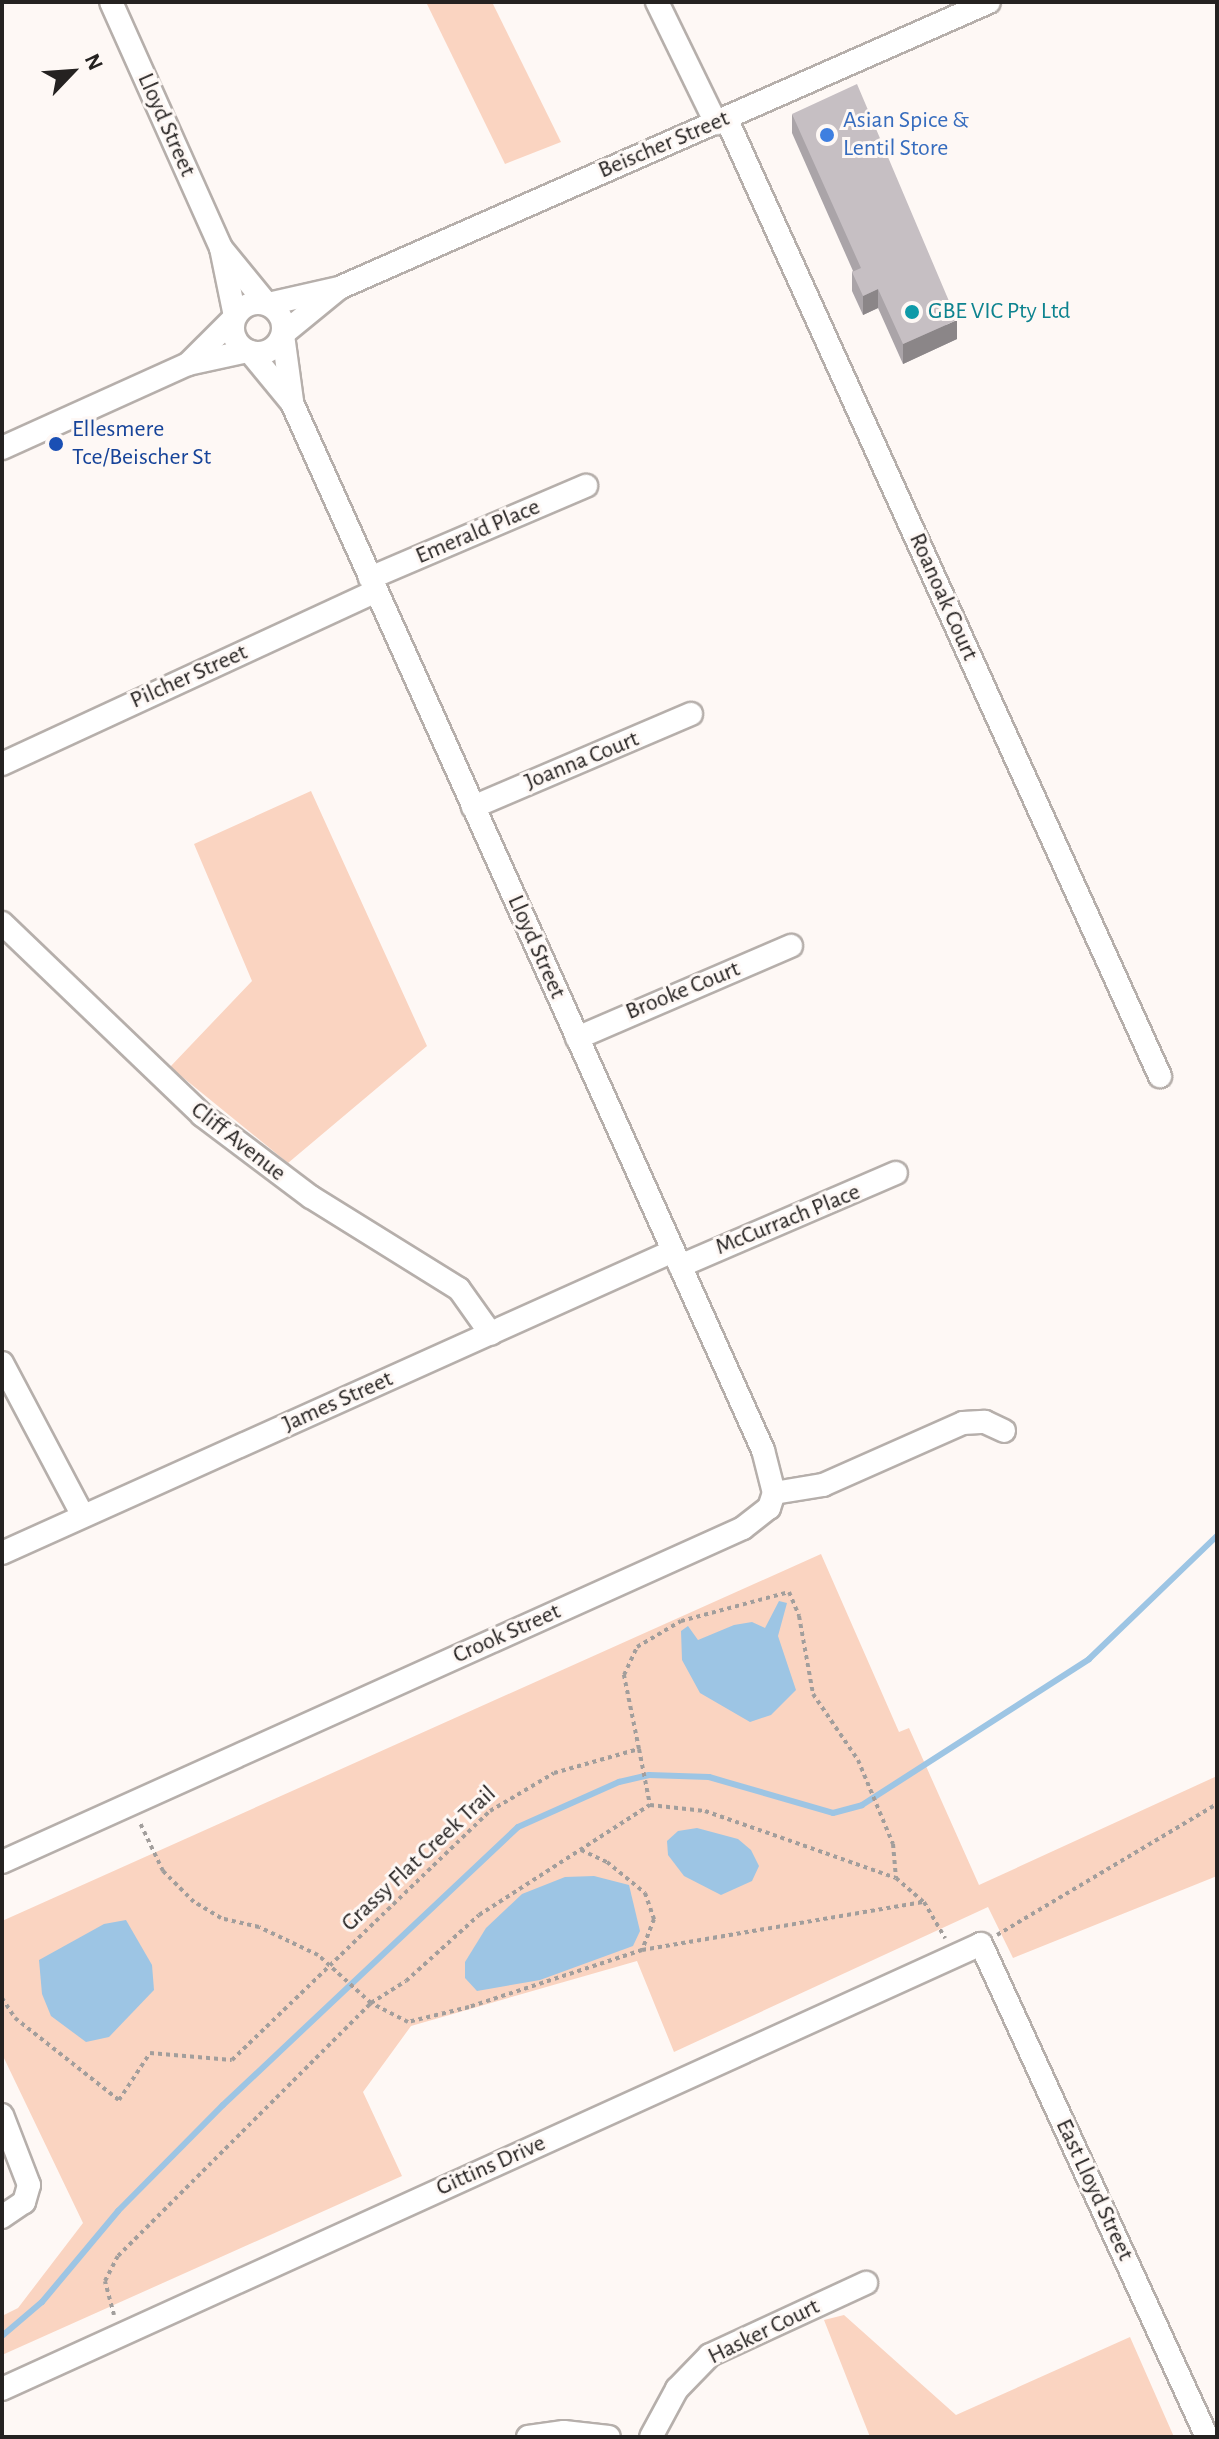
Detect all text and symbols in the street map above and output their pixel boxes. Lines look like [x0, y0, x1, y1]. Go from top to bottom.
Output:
north arrow [32, 32, 112, 112]
text: N [81, 50, 107, 73]
street label: Lloyd Street [130, 69, 202, 181]
street label: Beischer Street [594, 105, 734, 185]
place label: Asian Spice & Lentil Store [843, 107, 969, 163]
marker: Asian Spice & Lentil Store [818, 126, 836, 144]
place label: GBE VIC Pty Ltd [928, 298, 1071, 326]
marker: GBE VIC Pty Ltd [903, 303, 921, 321]
place label: Ellesmere Tce/Beischer St [72, 416, 211, 472]
marker: Ellesmere Tce/Beischer St [47, 435, 65, 453]
street label: Emerald Place [411, 493, 545, 571]
street label: Roanoak Court [902, 529, 984, 665]
street label: Pilcher Street [126, 638, 252, 716]
street label: Joanna Court [521, 725, 643, 797]
street label: Lloyd Street [500, 891, 572, 1003]
street label: Brooke Court [622, 955, 744, 1027]
street label: Cliff Avenue [185, 1096, 291, 1188]
street label: McCurrach Place [711, 1178, 865, 1262]
street label: James Street [279, 1365, 397, 1439]
street label: Crook Street [449, 1598, 565, 1670]
street label: Grassy Flat Creek Trail [336, 1780, 502, 1938]
street label: East Lloyd Street [1049, 2115, 1139, 2265]
street label: Gittins Drive [432, 2129, 550, 2203]
street label: Hasker Court [704, 2293, 824, 2371]

